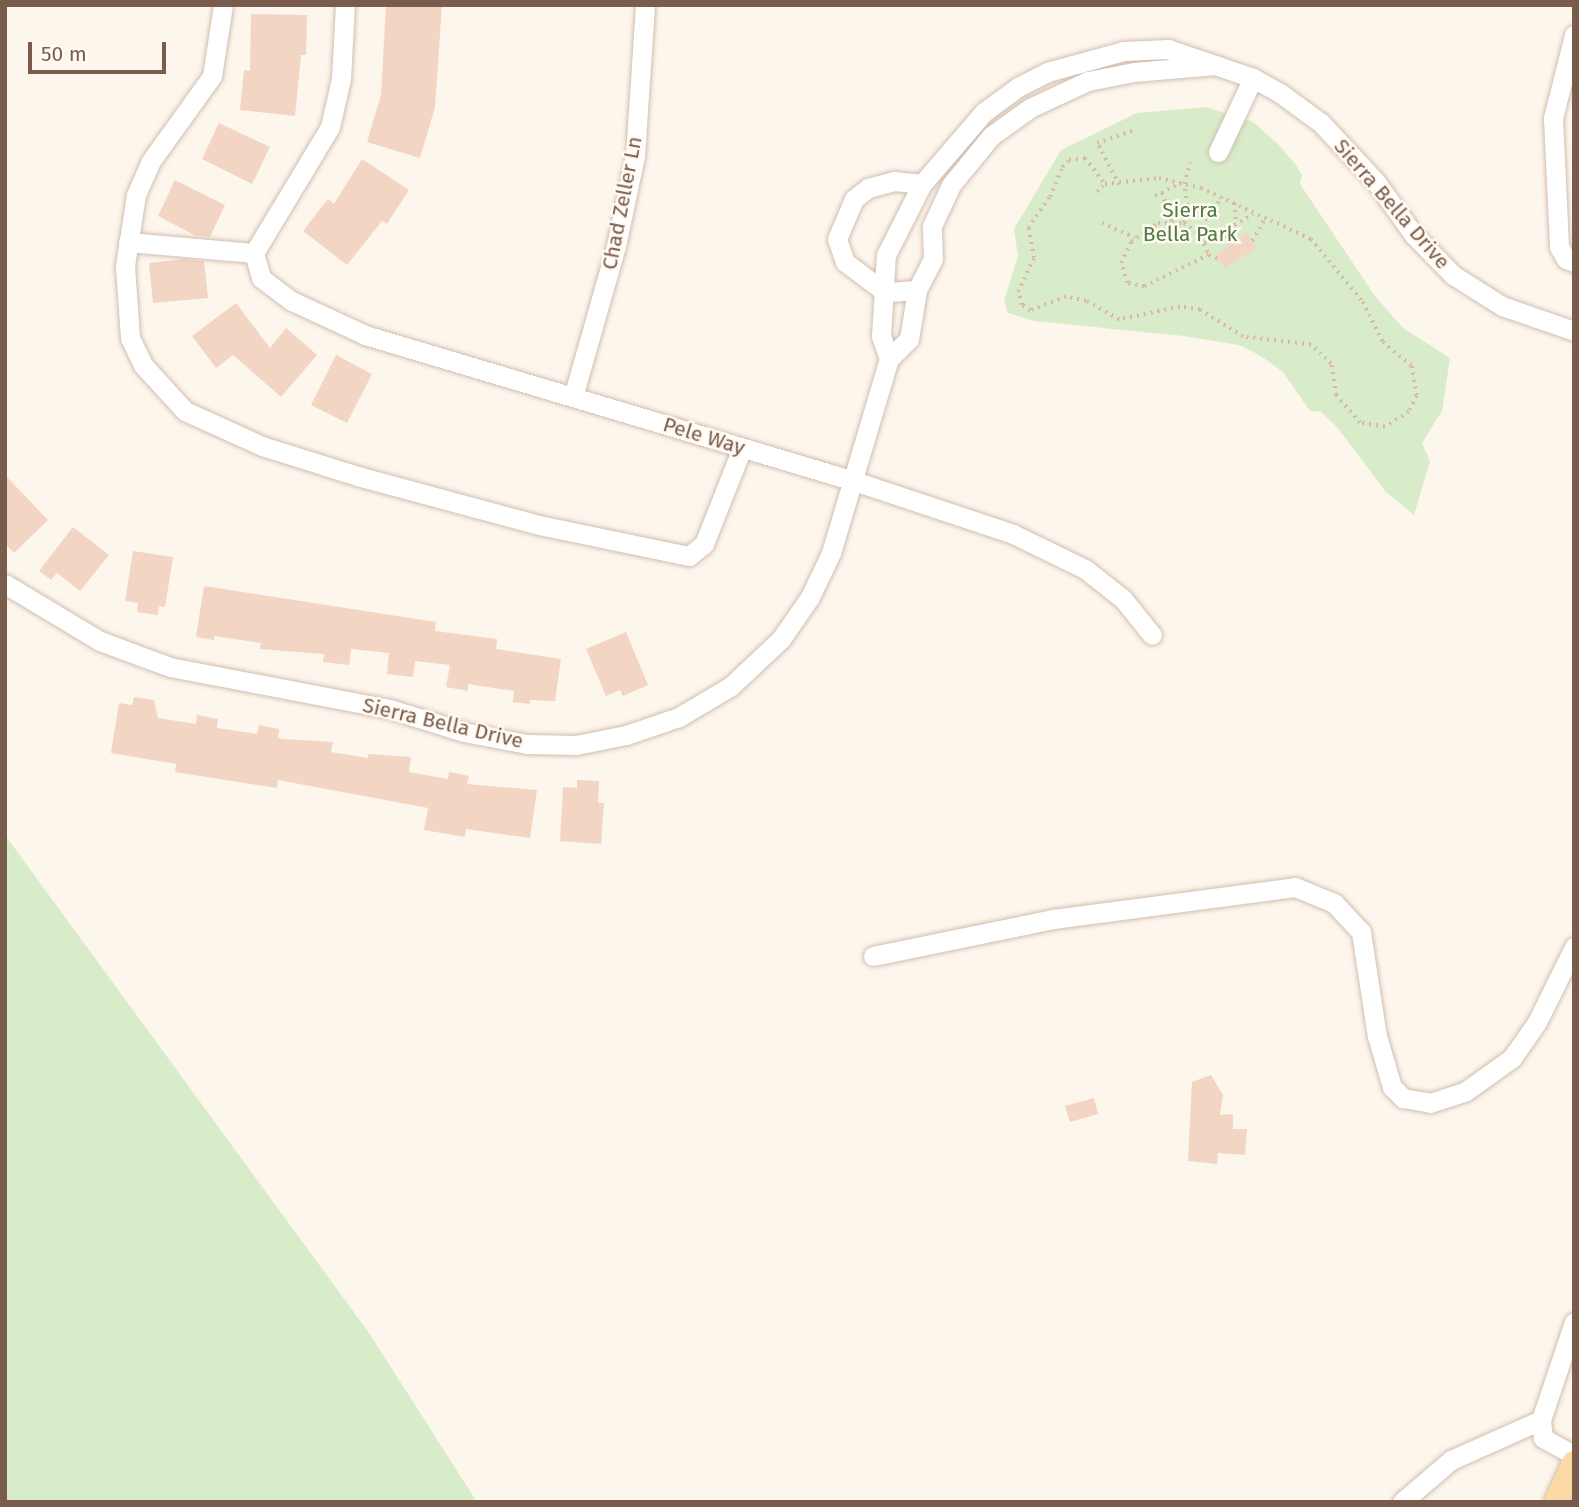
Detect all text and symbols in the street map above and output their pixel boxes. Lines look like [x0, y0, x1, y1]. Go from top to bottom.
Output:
scale bar [32, 28, 170, 72]
text: 50 m [41, 41, 87, 67]
street label: Chad Zeller Ln [597, 134, 647, 272]
street label: Sierra Bella Drive [1329, 134, 1455, 274]
park label: Sierra Bella Park [1143, 197, 1237, 247]
street label: Pele Way [660, 412, 748, 460]
street label: Sierra Bella Drive [360, 692, 526, 754]

